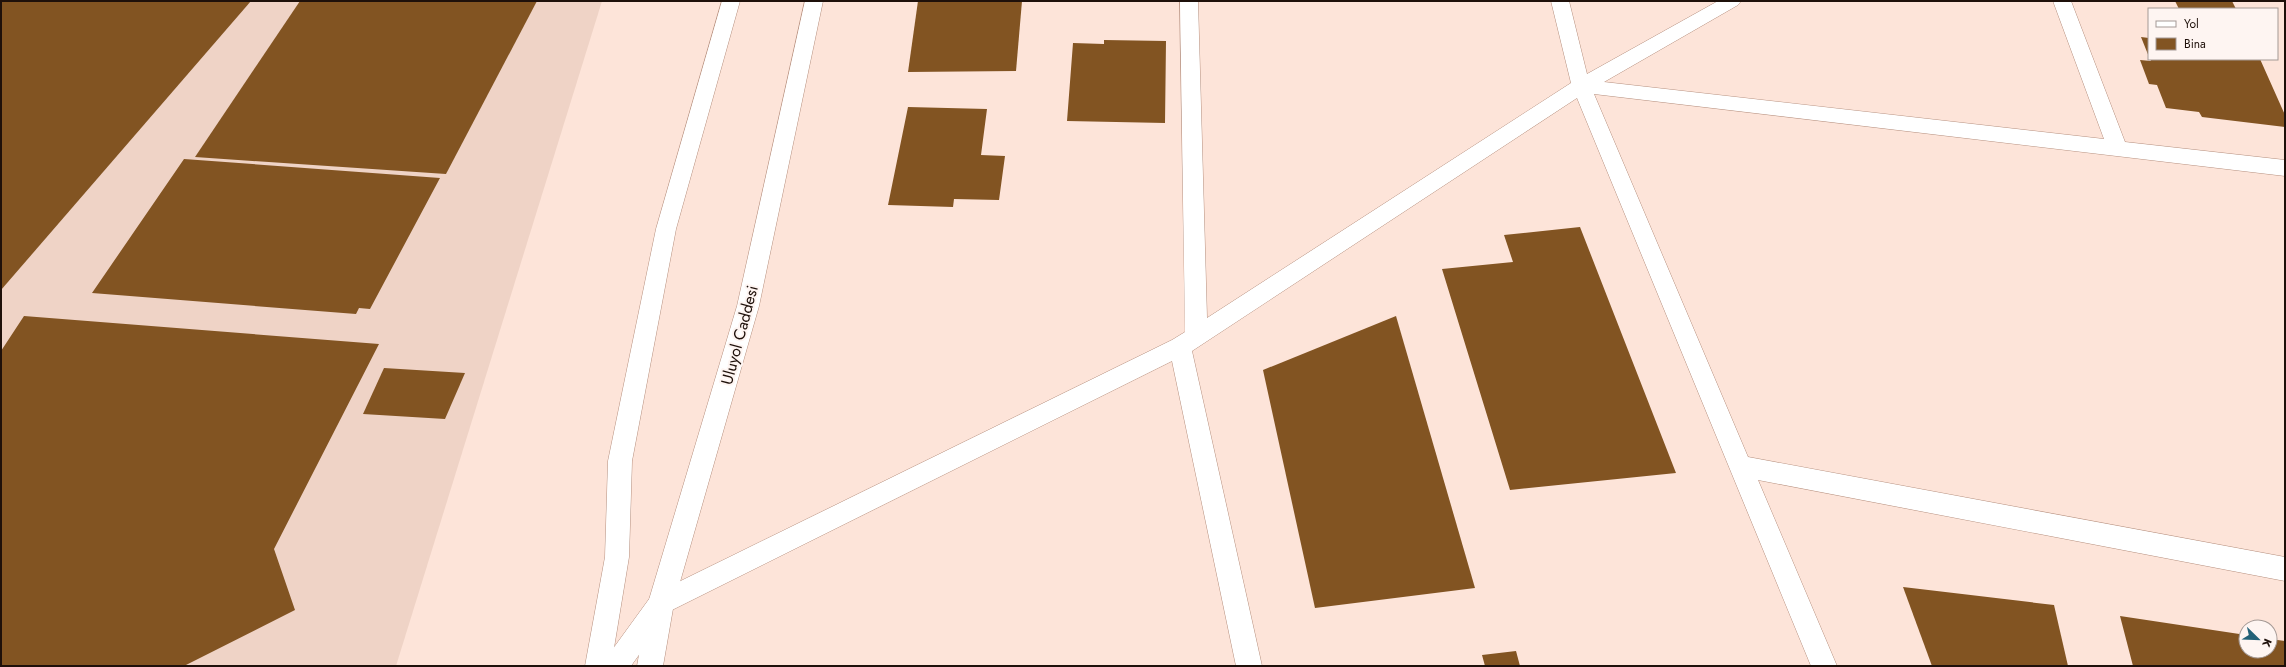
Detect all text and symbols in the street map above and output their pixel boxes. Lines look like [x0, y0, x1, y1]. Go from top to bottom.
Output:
legend [2148, 8, 2278, 60]
text: Yol [2184, 15, 2199, 33]
text: Bina [2184, 35, 2206, 53]
street label: Uluyol Caddesi [715, 283, 764, 387]
north arrow [2238, 619, 2278, 659]
text: K [2258, 636, 2276, 650]

